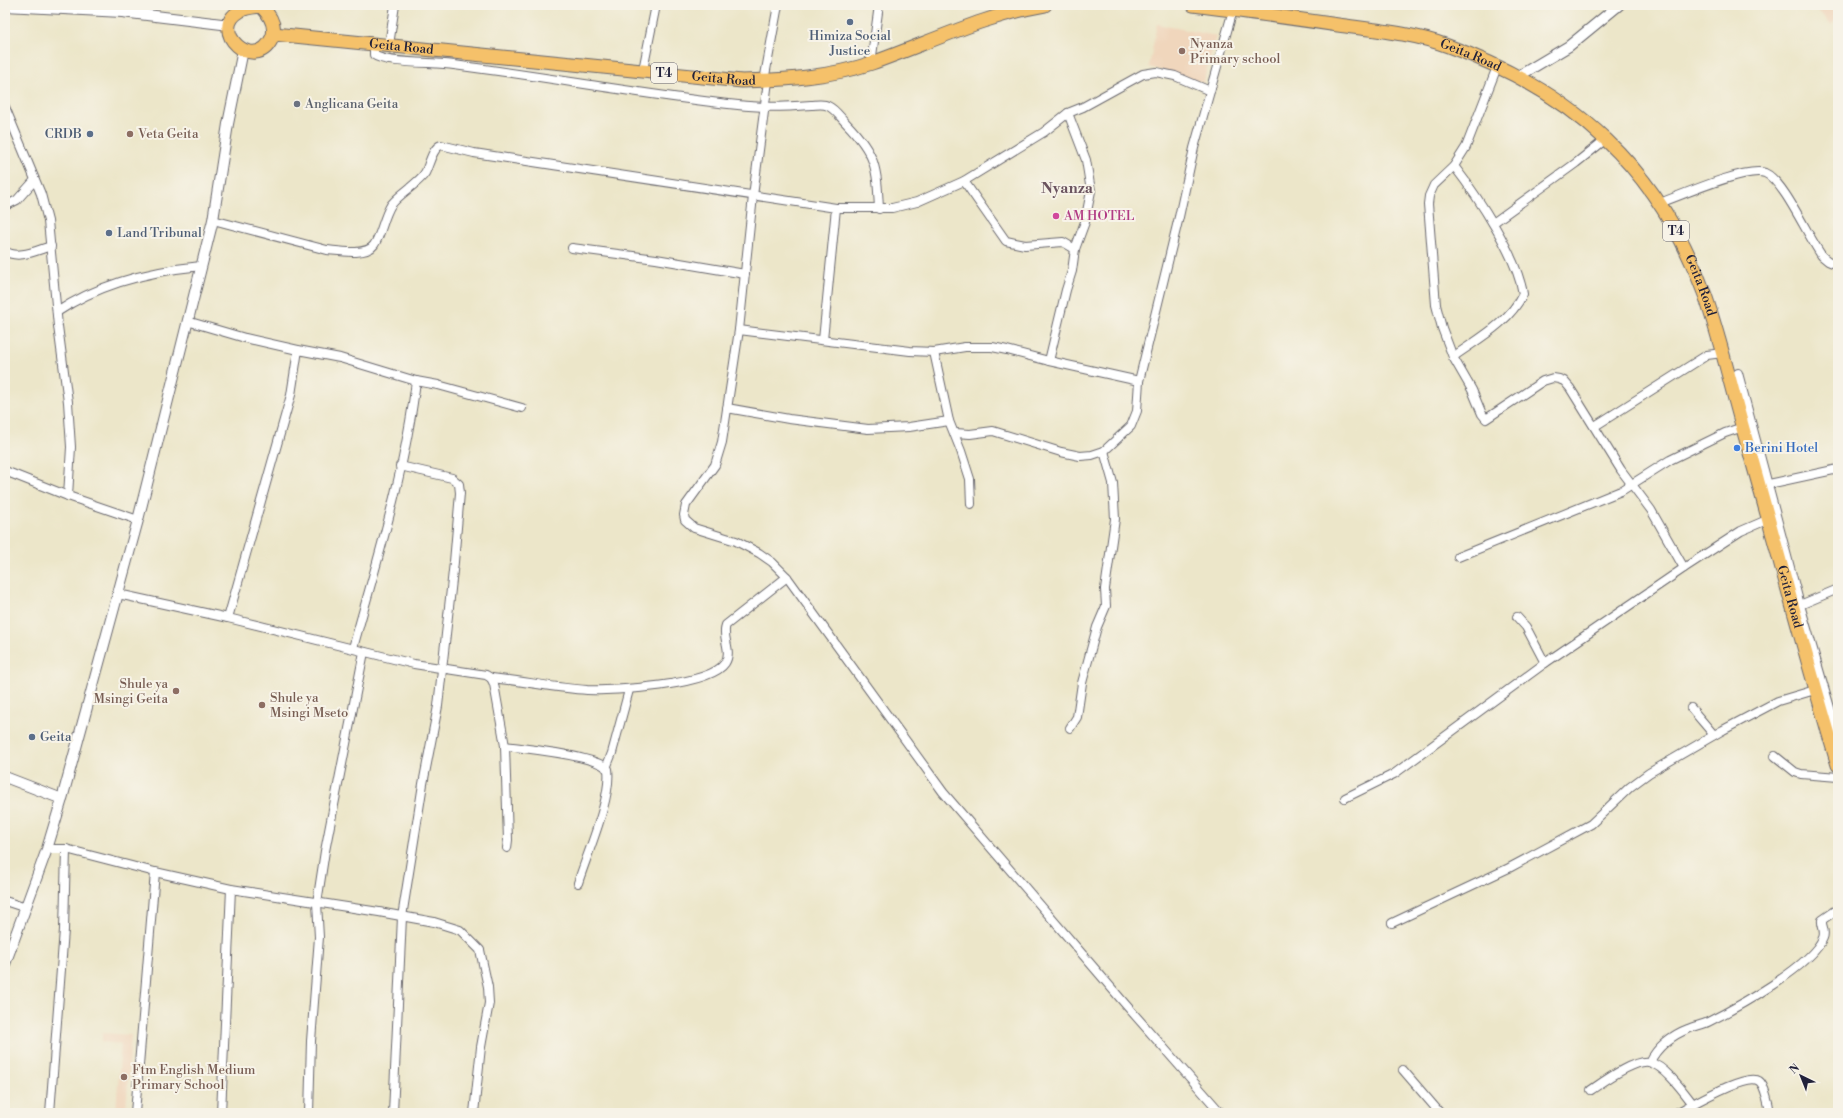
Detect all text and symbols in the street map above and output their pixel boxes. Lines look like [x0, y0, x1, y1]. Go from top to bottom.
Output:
marker: Himiza Social Justice [845, 17, 855, 27]
place label: Himiza Social Justice [809, 28, 891, 59]
street label: Geita Road [368, 36, 435, 58]
place label: Nyanza Primary school [1190, 36, 1281, 67]
street label: Geita Road [1438, 36, 1504, 75]
marker: Nyanza Primary school [1177, 46, 1187, 56]
road number: T4 [651, 63, 677, 83]
street label: Geita Road [691, 68, 757, 89]
place label: Anglicana Geita [304, 96, 399, 112]
marker: Anglicana Geita [292, 99, 302, 109]
place label: CRDB [45, 126, 82, 142]
place label: Veta Geita [137, 126, 199, 142]
marker: CRDB [85, 129, 95, 139]
marker: Veta Geita [125, 129, 135, 139]
district label: Nyanza [1041, 179, 1094, 198]
place label: AM HOTEL [1063, 208, 1135, 224]
marker: AM HOTEL [1051, 211, 1061, 221]
road number: T4 [1663, 221, 1689, 241]
place label: Land Tribunal [117, 225, 202, 241]
marker: Land Tribunal [104, 228, 114, 238]
street label: Geita Road [1681, 252, 1720, 319]
place label: Berini Hotel [1744, 440, 1818, 456]
marker: Berini Hotel [1732, 443, 1742, 453]
street label: Geita Road [1774, 563, 1806, 631]
place label: Shule ya Msingi Geita [93, 676, 168, 707]
marker: Shule ya Msingi Geita [171, 686, 181, 696]
place label: Shule ya Msingi Mseto [270, 690, 348, 721]
marker: Shule ya Msingi Mseto [257, 700, 267, 710]
place label: Geita [40, 729, 72, 745]
marker: Geita [27, 732, 37, 742]
north arrow [1781, 1056, 1821, 1096]
text: N [1787, 1061, 1803, 1078]
place label: Ftm English Medium Primary School [132, 1062, 256, 1093]
marker: Ftm English Medium Primary School [119, 1072, 129, 1082]

